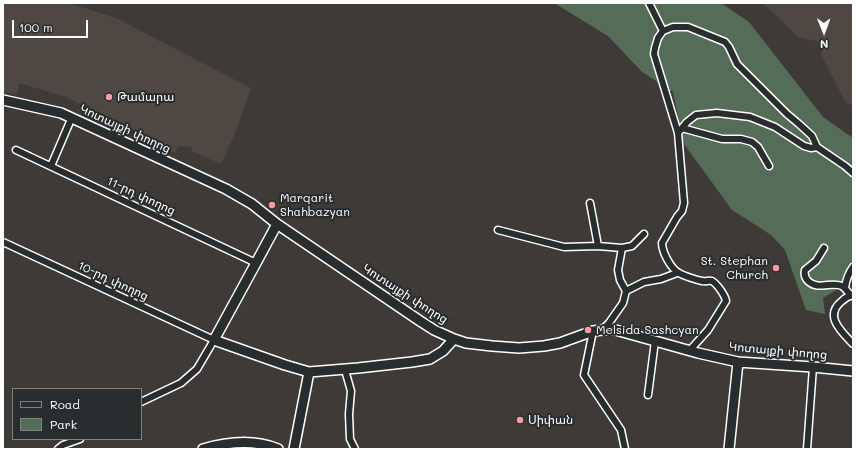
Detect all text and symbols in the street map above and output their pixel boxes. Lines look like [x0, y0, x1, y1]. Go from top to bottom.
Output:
scale bar [14, 12, 90, 38]
north arrow [804, 12, 844, 52]
text: 100 m [19, 19, 53, 35]
text: N [820, 37, 829, 52]
place label: Թամարա [117, 90, 174, 104]
marker: Թամարա [104, 92, 114, 102]
street label: Կոտայքի փողոց [77, 102, 173, 156]
street label: 11-րդ փողոց [104, 174, 178, 218]
place label: Marqarit Shahbazyan [280, 191, 350, 219]
marker: Marqarit Shahbazyan [267, 200, 277, 210]
place label: St. Stephan Church [701, 254, 768, 282]
street label: 10-րդ փողոց [75, 258, 151, 304]
street label: Կոտայքի փողոց [360, 261, 450, 327]
marker: St. Stephan Church [771, 263, 781, 273]
place label: Melsida Sashcyan [596, 323, 699, 337]
marker: Melsida Sashcyan [583, 325, 593, 335]
street label: Կոտայքի փողոց [728, 340, 828, 362]
legend [12, 388, 142, 440]
text: Road [50, 396, 80, 412]
place label: Սիփան [528, 413, 573, 427]
marker: Սիփան [515, 415, 525, 425]
text: Park [50, 416, 77, 432]

